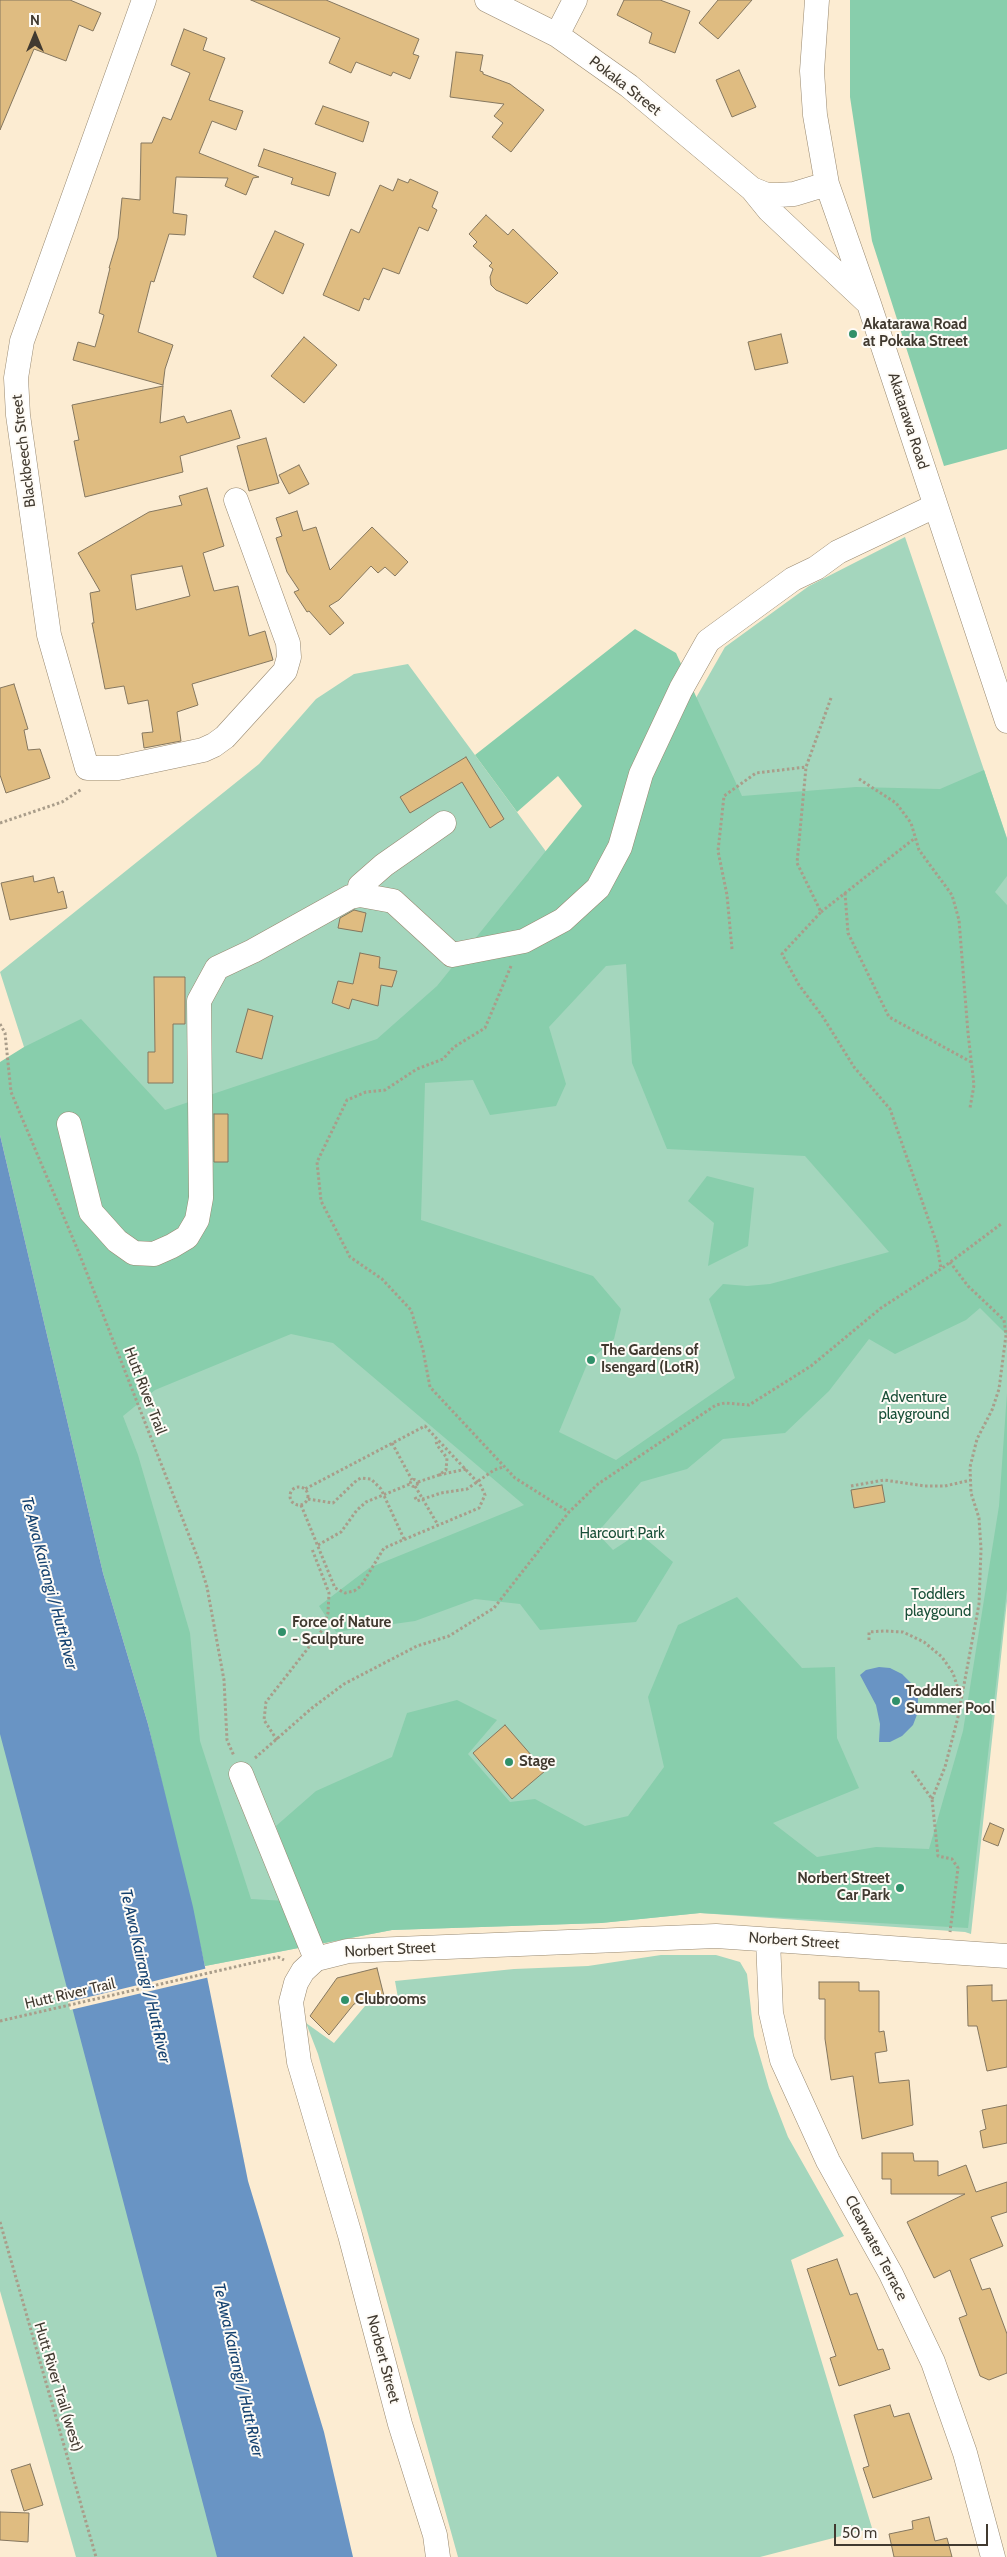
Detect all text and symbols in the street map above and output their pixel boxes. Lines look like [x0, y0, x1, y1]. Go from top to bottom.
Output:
north arrow [10, 10, 60, 60]
text: N [30, 11, 40, 29]
street label: Pokaka Street [585, 52, 665, 120]
place label: Akatarawa Road at Pokaka Street [863, 316, 968, 351]
marker: Akatarawa Road at Pokaka Street [847, 328, 859, 340]
street label: Akatarawa Road [884, 370, 932, 472]
street label: Blackbeech Street [8, 393, 40, 509]
place label: The Gardens of Isengard (LotR) [601, 1342, 699, 1377]
street label: Hutt River Trail [120, 1345, 170, 1437]
marker: The Gardens of Isengard (LotR) [585, 1354, 597, 1366]
park label: Adventure playground [878, 1389, 950, 1424]
water label: Te Awa Kairangi / Hutt River [17, 1494, 81, 1672]
park label: Harcourt Park [579, 1525, 665, 1543]
park label: Toddlers playgound [905, 1586, 971, 1621]
place label: Force of Nature - Sculpture [292, 1614, 391, 1649]
marker: Force of Nature - Sculpture [276, 1626, 288, 1638]
place label: Toddlers Summer Pool [906, 1683, 995, 1718]
marker: Toddlers Summer Pool [890, 1695, 902, 1707]
place label: Stage [519, 1753, 555, 1771]
marker: Stage [503, 1756, 515, 1768]
place label: Norbert Street Car Park [797, 1870, 890, 1905]
marker: Norbert Street Car Park [894, 1882, 906, 1894]
water label: Te Awa Kairangi / Hutt River [116, 1887, 174, 2065]
street label: Norbert Street [748, 1929, 840, 1953]
street label: Norbert Street [344, 1939, 436, 1961]
street label: Hutt River Trail [23, 1975, 117, 2013]
place label: Clubrooms [355, 1991, 426, 2009]
marker: Clubrooms [339, 1994, 351, 2006]
street label: Clearwater Terrace [841, 2192, 911, 2304]
water label: Te Awa Kairangi / Hutt River [209, 2281, 267, 2459]
street label: Norbert Street [363, 2313, 403, 2405]
street label: Hutt River Trail (west) [30, 2320, 86, 2454]
scale bar [837, 2514, 991, 2546]
text: 50 m [842, 2524, 877, 2542]

